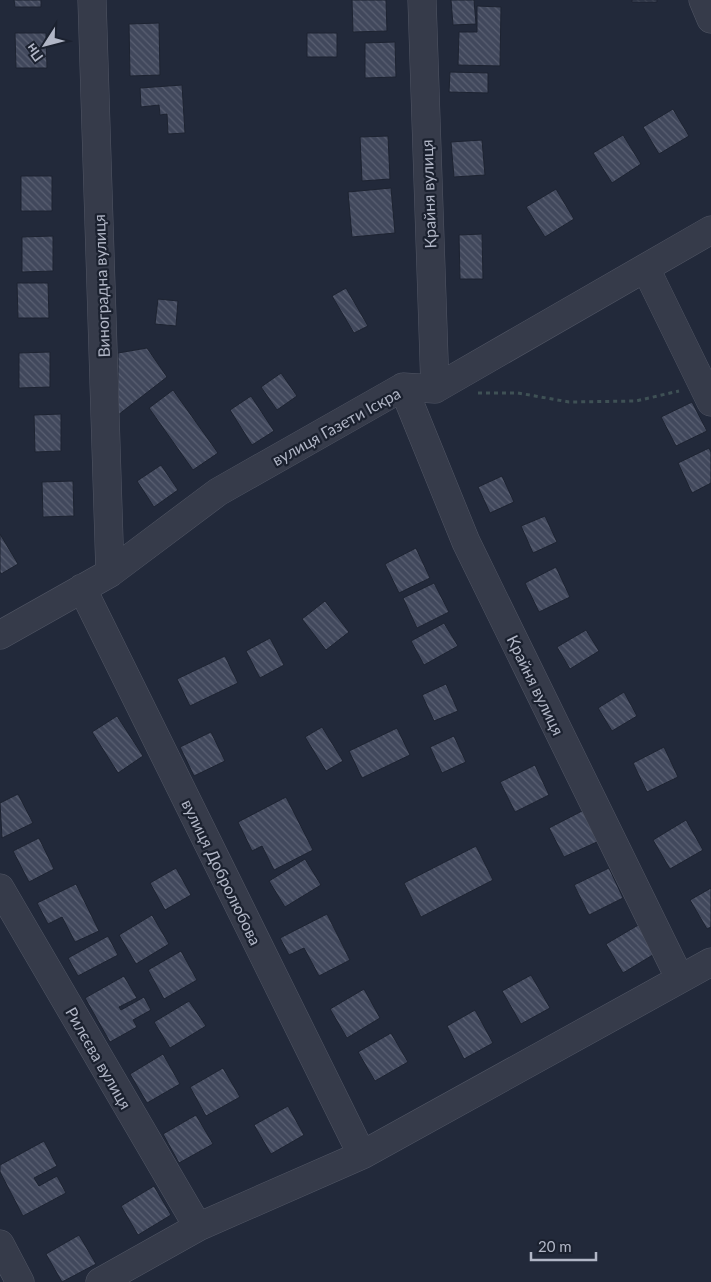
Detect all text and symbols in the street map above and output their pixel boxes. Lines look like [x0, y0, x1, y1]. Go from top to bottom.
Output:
north arrow [20, 20, 70, 70]
text: Пн [22, 41, 46, 65]
street label: Крайня вулиця [417, 139, 439, 249]
street label: Виноградна вулиця [89, 214, 113, 358]
street label: вулиця Газети Іскра [269, 383, 403, 469]
street label: Крайня вулиця [504, 632, 568, 738]
street label: вулиця Добролюбова [178, 796, 266, 948]
street label: Рилєєва вулиця [62, 1004, 136, 1112]
scale bar [531, 1230, 596, 1262]
text: 20 m [538, 1237, 572, 1255]

